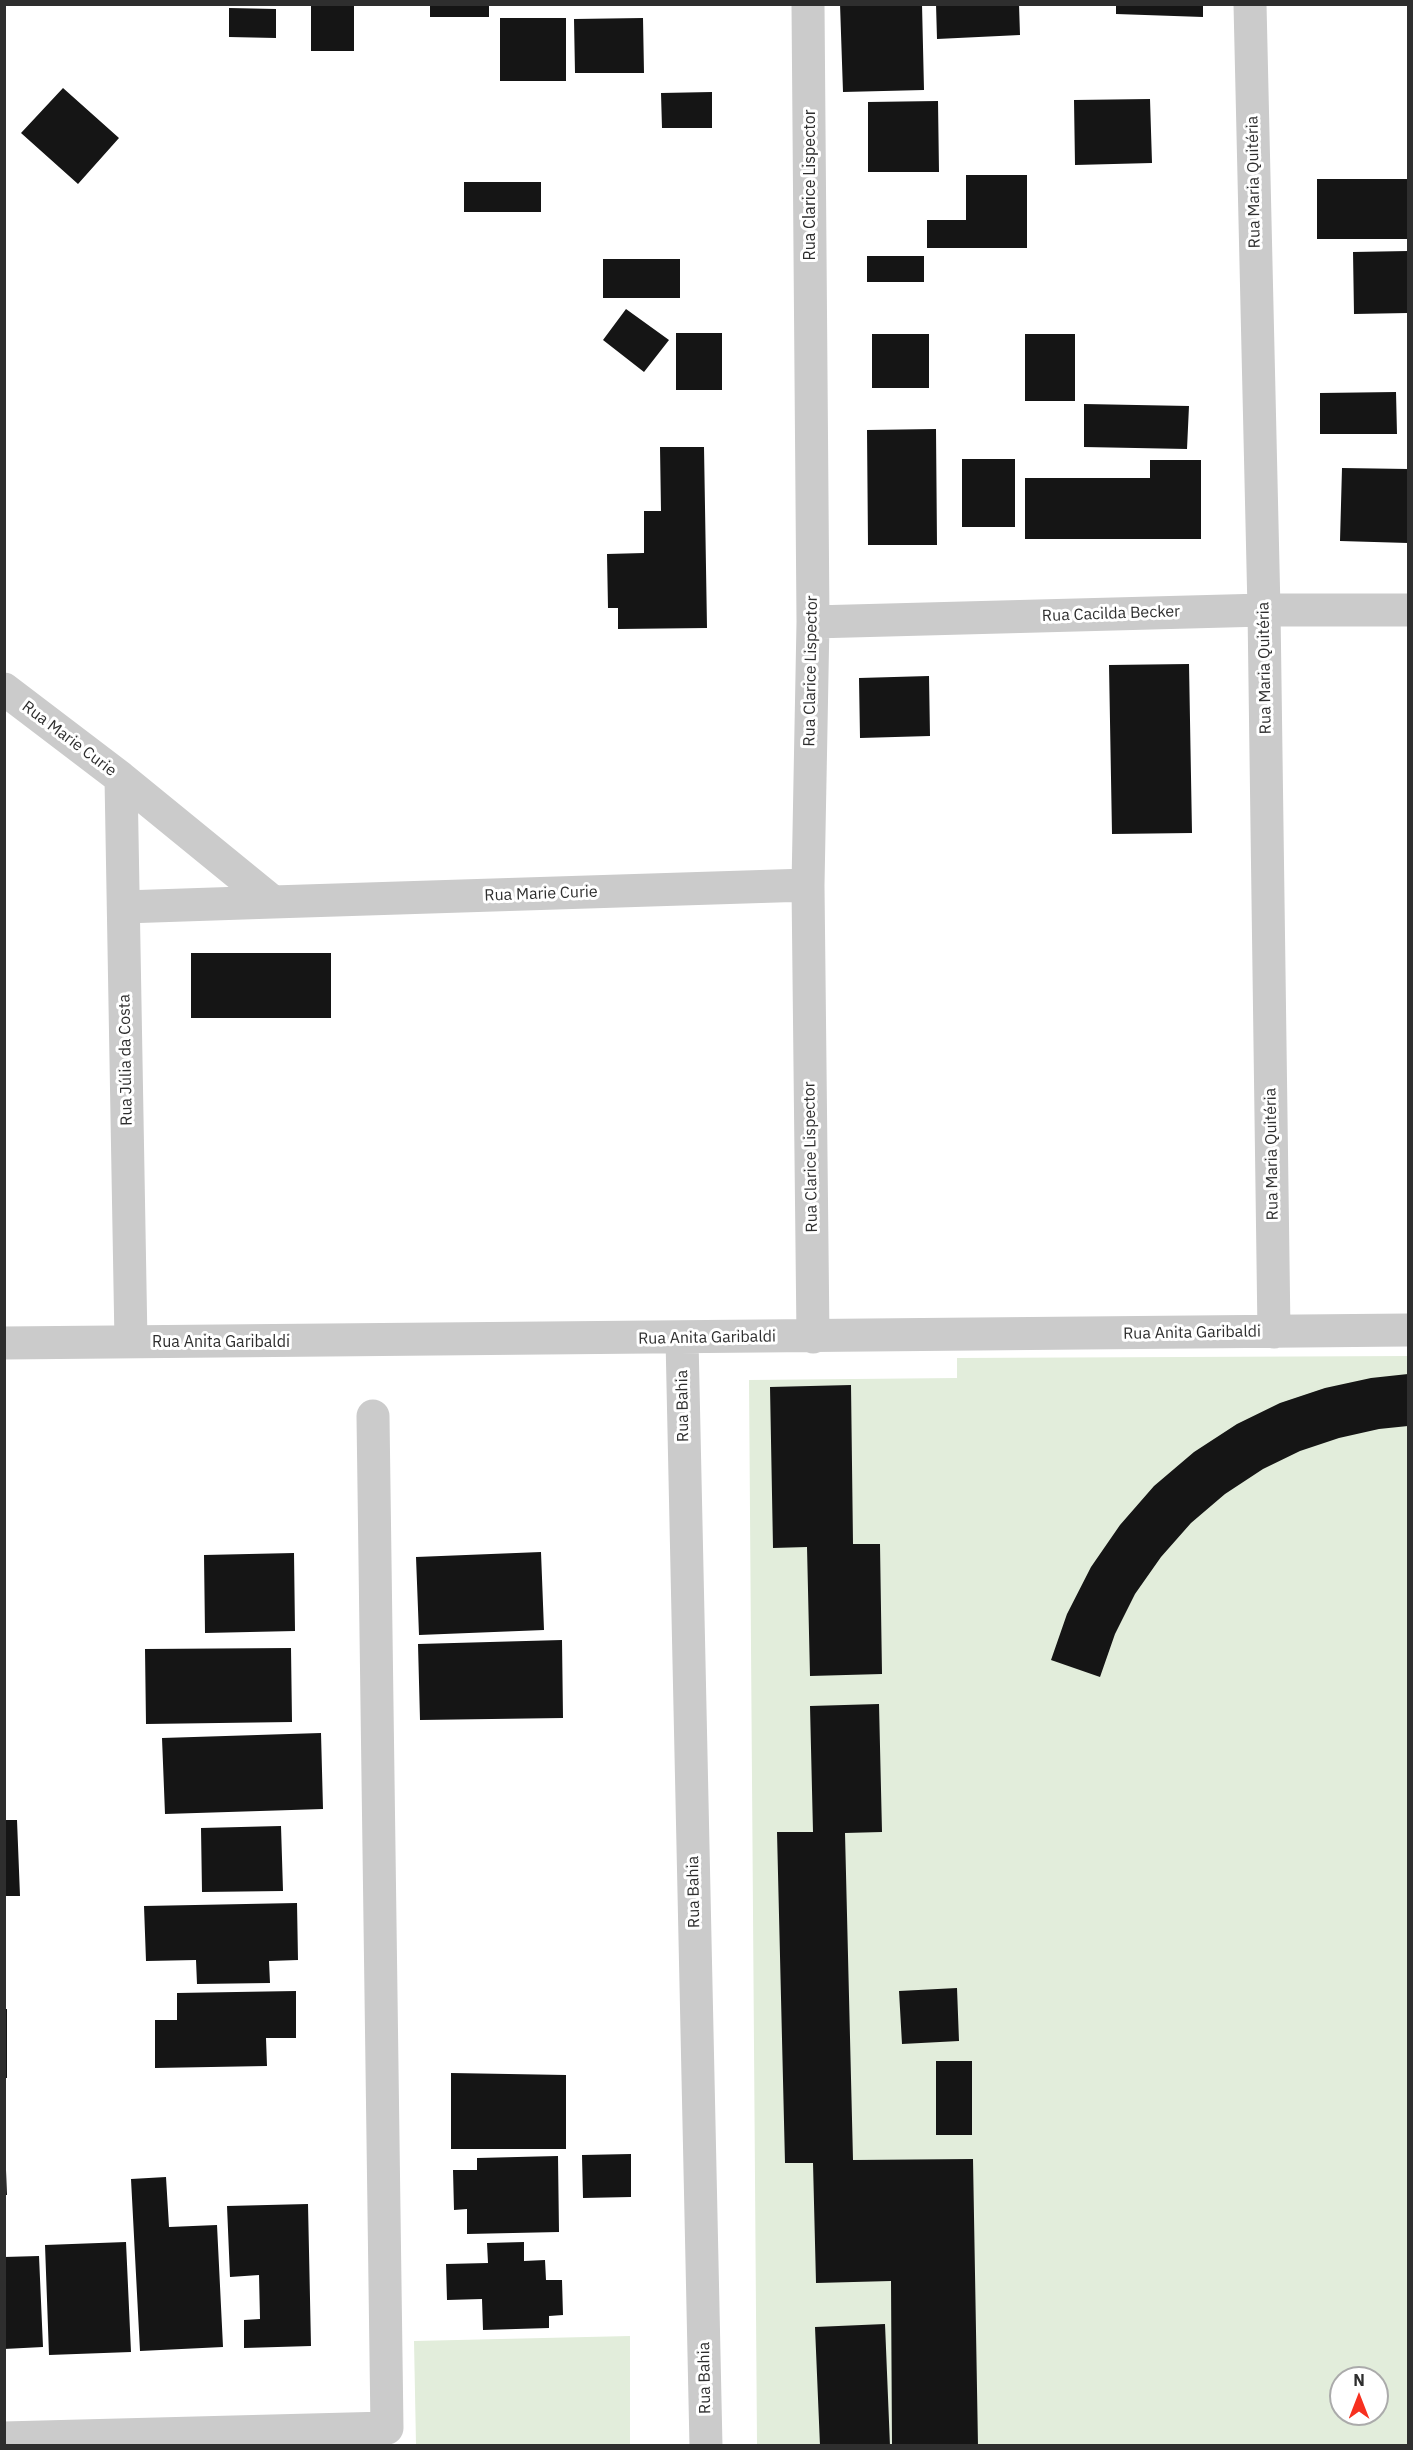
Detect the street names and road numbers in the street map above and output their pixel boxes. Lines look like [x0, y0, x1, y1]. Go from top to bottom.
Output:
street label: Rua Clarice Lispector [800, 109, 820, 261]
street label: Rua Maria Quitéria [1243, 116, 1265, 248]
street label: Rua Clarice Lispector [800, 595, 822, 747]
street label: Rua Cacilda Becker [1042, 602, 1180, 626]
street label: Rua Maria Quitéria [1254, 602, 1276, 734]
street label: Rua Marie Curie [18, 697, 120, 781]
street label: Rua Marie Curie [484, 882, 598, 906]
street label: Rua Júlia da Costa [115, 994, 137, 1126]
street label: Rua Clarice Lispector [800, 1081, 822, 1233]
street label: Rua Maria Quitéria [1261, 1088, 1283, 1220]
street label: Rua Anita Garibaldi [1123, 1322, 1261, 1344]
street label: Rua Anita Garibaldi [638, 1327, 776, 1349]
street label: Rua Anita Garibaldi [152, 1332, 290, 1352]
street label: Rua Bahia [673, 1370, 693, 1442]
street label: Rua Bahia [684, 1856, 704, 1928]
street label: Rua Bahia [695, 2342, 715, 2414]

